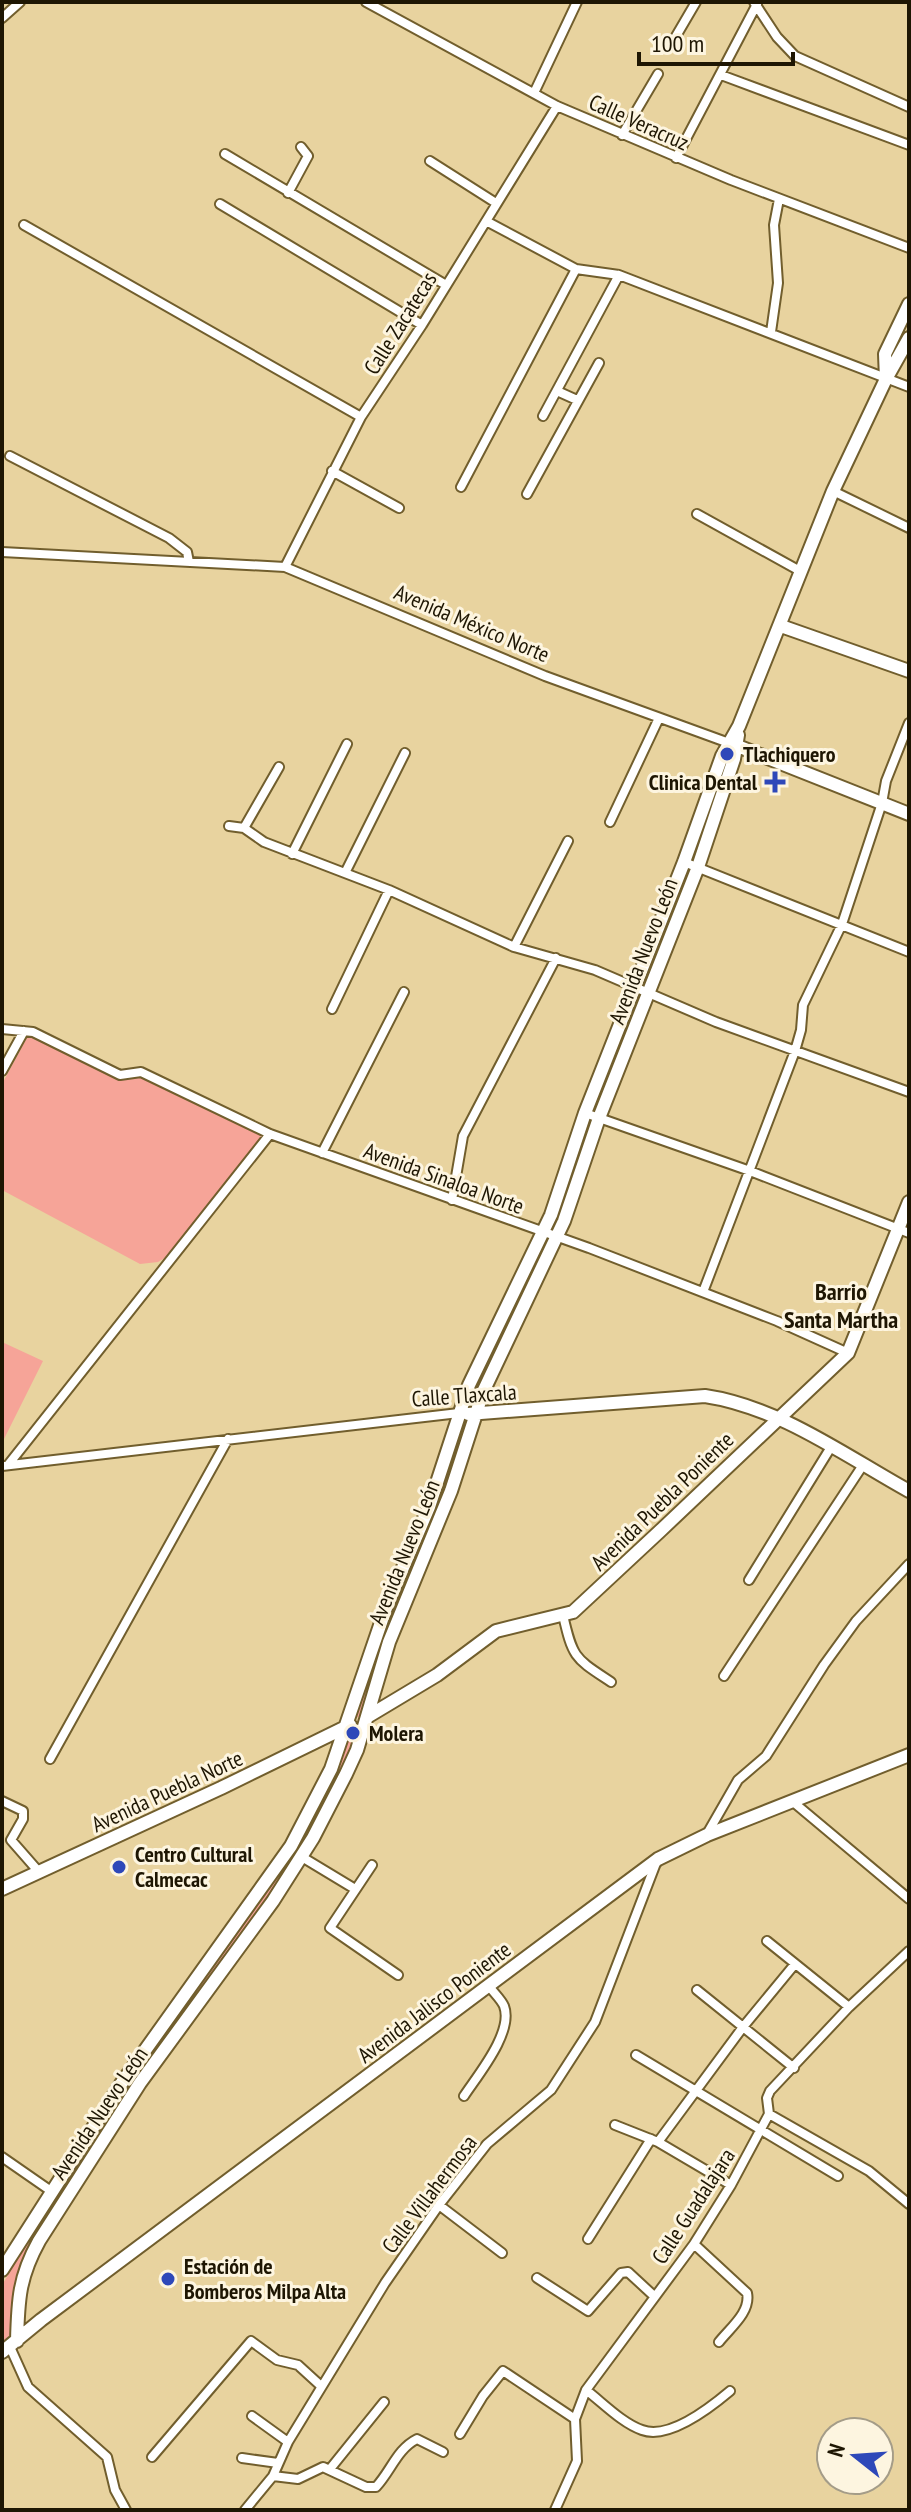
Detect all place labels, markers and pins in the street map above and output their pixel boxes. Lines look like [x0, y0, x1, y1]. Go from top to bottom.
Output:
place label: Tlachiquero [743, 740, 836, 768]
marker: Tlachiquero [718, 745, 736, 763]
place label: Clinica Dental [649, 768, 758, 796]
marker: Clinica Dental [764, 771, 786, 793]
place label: Molera [369, 1719, 424, 1747]
marker: Molera [344, 1724, 362, 1742]
place label: Centro Cultural Calmecac [135, 1840, 253, 1893]
marker: Centro Cultural Calmecac [110, 1858, 128, 1876]
place label: Estación de Bomberos Milpa Alta [184, 2252, 346, 2305]
marker: Estación de Bomberos Milpa Alta [159, 2270, 177, 2288]

